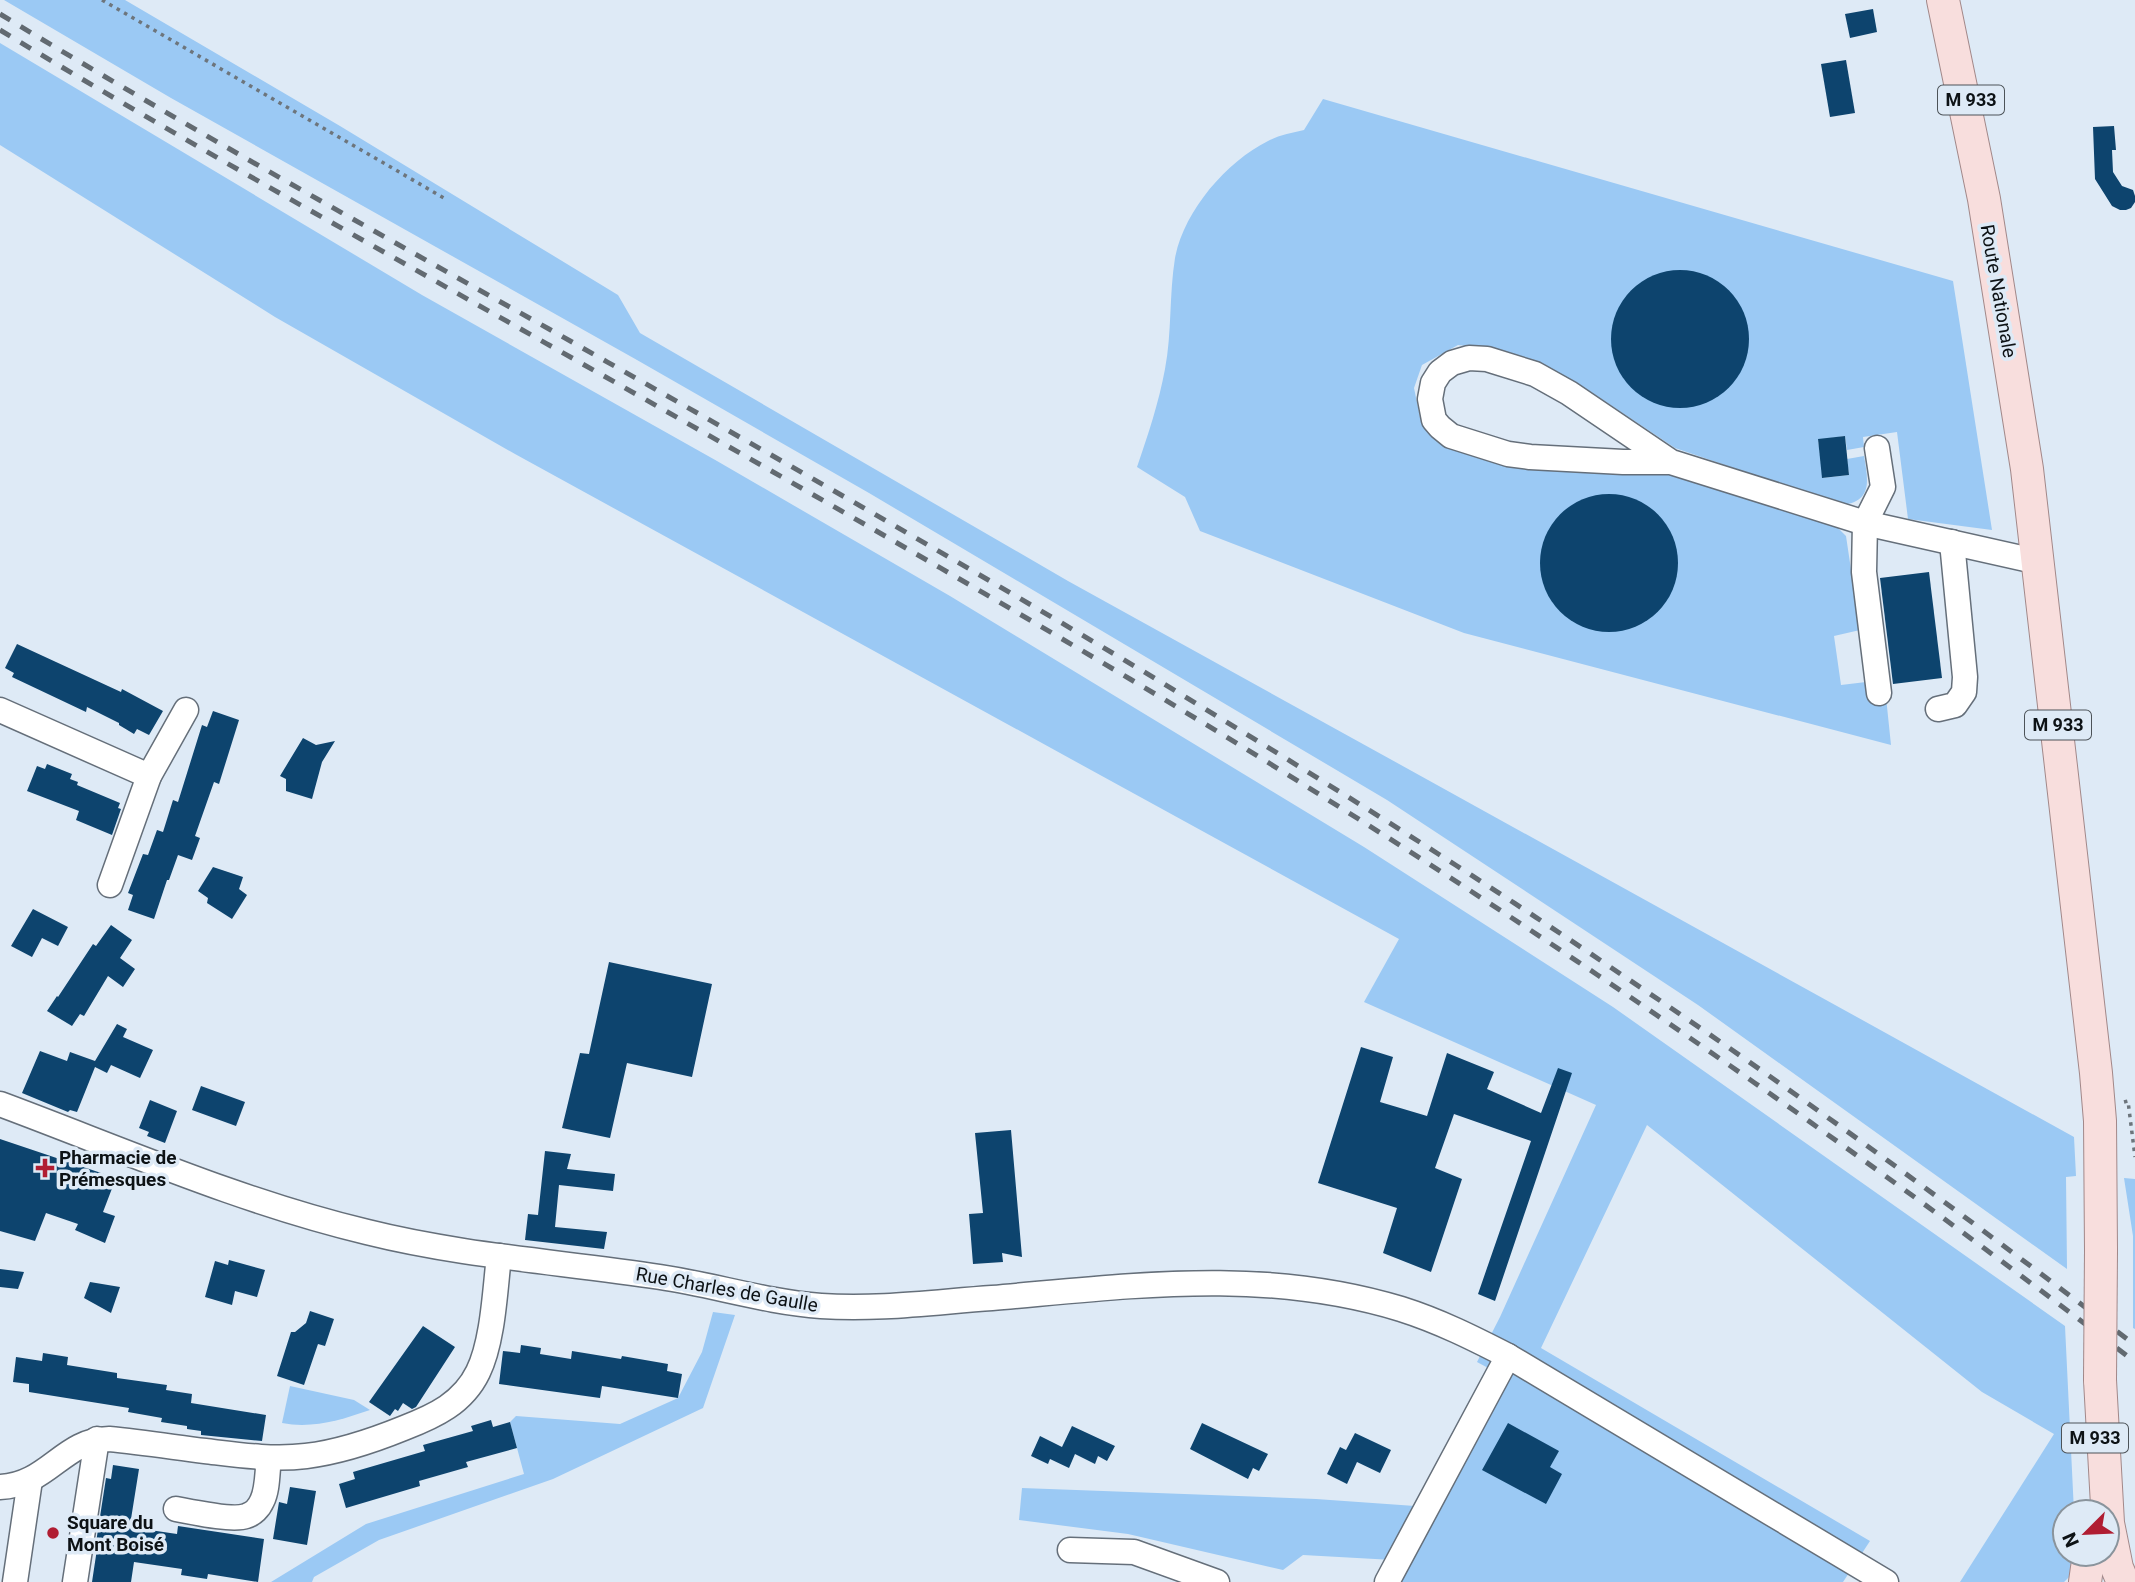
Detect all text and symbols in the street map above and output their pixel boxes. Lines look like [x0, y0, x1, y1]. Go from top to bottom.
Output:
road number: M 933 [1938, 86, 2004, 114]
street label: Route Nationale [1975, 223, 2022, 360]
road number: M 933 [2025, 710, 2091, 740]
place label: Pharmacie de Prémesques [59, 1146, 177, 1191]
marker: Pharmacie de Prémesques [37, 1160, 53, 1176]
street label: Rue Charles de Gaulle [634, 1262, 820, 1317]
road number: M 933 [2062, 1423, 2128, 1452]
north arrow [2051, 1498, 2121, 1568]
place label: Square du Mont Boisé [67, 1511, 164, 1556]
marker: Square du Mont Boisé [45, 1525, 61, 1541]
text: N [2058, 1529, 2084, 1551]

